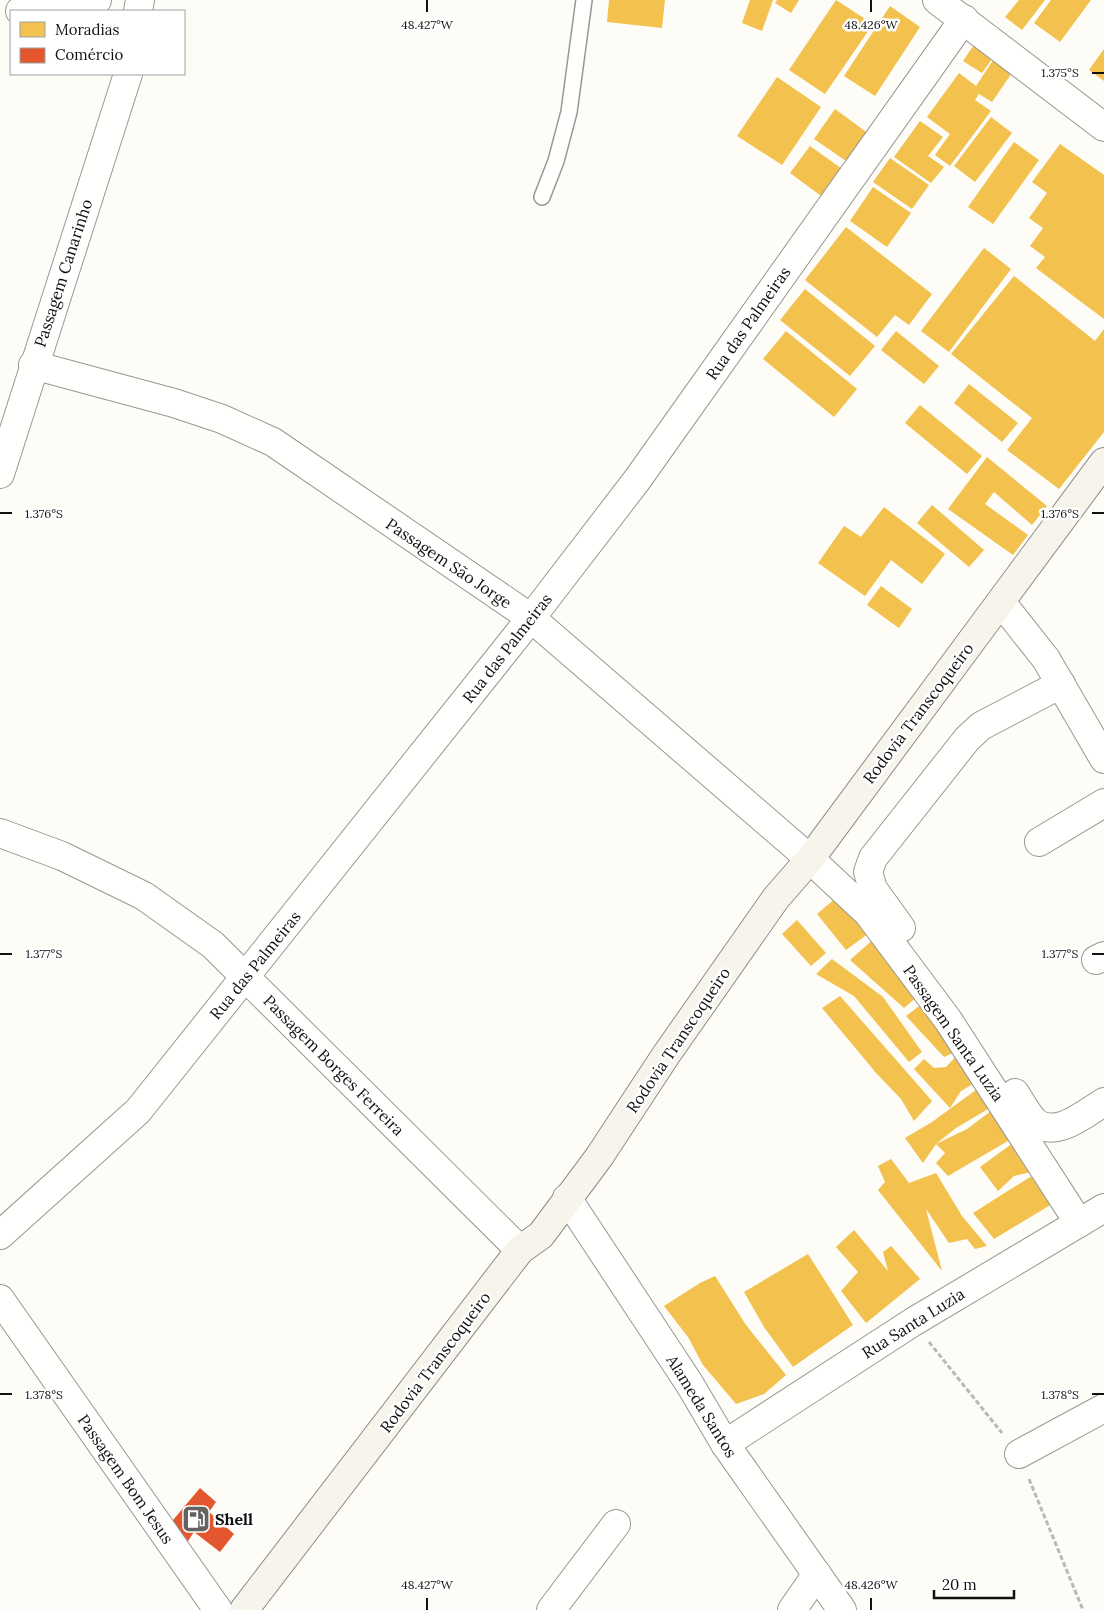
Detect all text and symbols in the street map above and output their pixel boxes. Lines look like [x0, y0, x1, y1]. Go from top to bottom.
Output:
legend [10, 10, 185, 75]
text: 48.427°W [401, 17, 454, 32]
text: 48.426°W [845, 17, 898, 32]
text: Moradias [55, 20, 119, 39]
text: Comércio [55, 45, 123, 64]
text: 1.375°S [1041, 65, 1079, 80]
street label: Passagem Canarinho [30, 197, 96, 349]
street label: Rua das Palmeiras [701, 263, 795, 383]
text: 1.376°S [25, 506, 63, 521]
text: 1.376°S [1041, 506, 1079, 521]
street label: Passagem São Jorge [382, 514, 516, 613]
street label: Rua das Palmeiras [458, 589, 556, 707]
street label: Rodovia Transcoqueiro [858, 639, 978, 787]
street label: Rua das Palmeiras [205, 907, 305, 1023]
text: 1.377°S [26, 946, 62, 961]
text: 1.377°S [1042, 946, 1078, 961]
street label: Passagem Santa Luzia [899, 961, 1009, 1105]
street label: Rodovia Transcoqueiro [622, 963, 734, 1117]
street label: Passagem Borges Ferreira [259, 990, 409, 1140]
street label: Rua Santa Luzia [858, 1283, 968, 1363]
street label: Rodovia Transcoqueiro [375, 1288, 495, 1436]
street label: Alameda Santos [662, 1350, 742, 1461]
text: 1.378°S [25, 1387, 63, 1402]
text: 1.378°S [1041, 1387, 1079, 1402]
street label: Passagem Bom Jesus [74, 1410, 178, 1548]
fuel station icon: Shell [181, 1504, 211, 1534]
place label: Shell [215, 1509, 253, 1529]
scale bar [934, 1568, 1014, 1600]
text: 20 m [942, 1575, 977, 1594]
text: 48.427°W [401, 1577, 454, 1592]
text: 48.426°W [845, 1577, 898, 1592]

